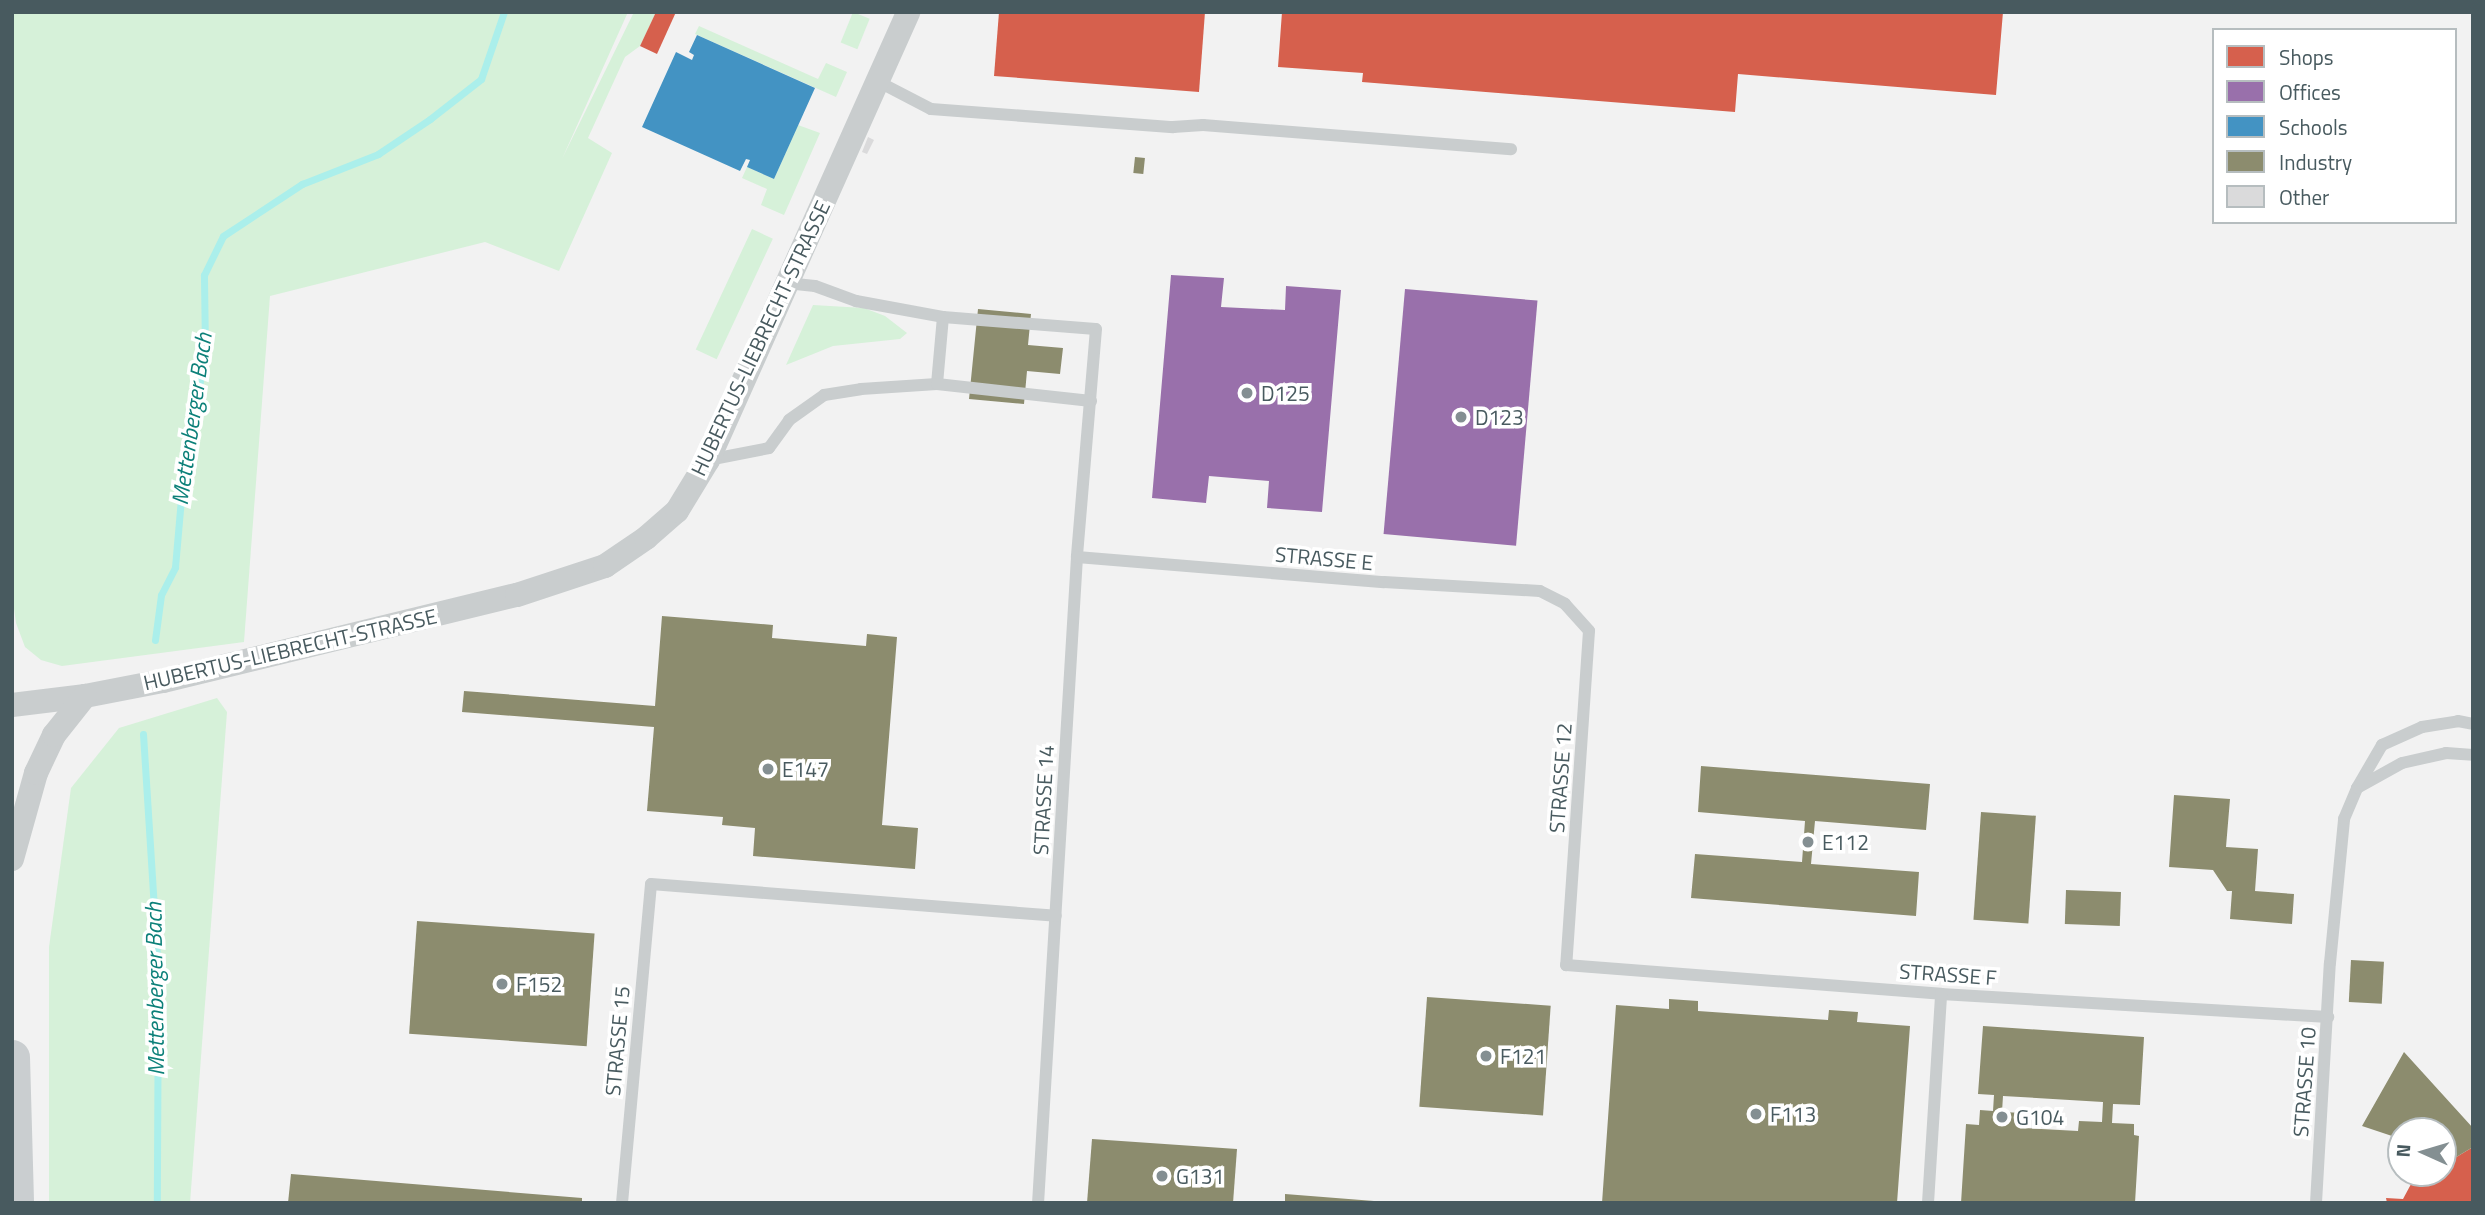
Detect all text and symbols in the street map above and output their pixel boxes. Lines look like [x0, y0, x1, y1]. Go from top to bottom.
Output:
legend [2212, 28, 2457, 224]
text: Shops [2279, 41, 2334, 73]
text: Offices [2279, 76, 2341, 108]
text: Schools [2279, 111, 2348, 143]
text: Industry [2279, 146, 2352, 178]
text: Other [2279, 181, 2329, 213]
street label: HUBERTUS-LIEBRECHT-STRASSE [685, 197, 835, 479]
water label: Mettenberger Bach [166, 331, 218, 507]
place label: D125 [1261, 380, 1310, 406]
marker: D125 [1239, 385, 1255, 401]
place label: D123 [1475, 404, 1524, 430]
marker: D123 [1453, 409, 1469, 425]
street label: STRASSE E [1274, 541, 1374, 575]
street label: HUBERTUS-LIEBRECHT-STRASSE [141, 603, 439, 695]
street label: STRASSE 12 [1544, 722, 1576, 834]
street label: STRASSE 14 [1028, 744, 1058, 856]
place label: E147 [782, 756, 829, 782]
marker: E147 [760, 761, 776, 777]
place label: E112 [1822, 829, 1869, 855]
marker: E112 [1800, 834, 1816, 850]
water label: Mettenberger Bach [140, 902, 170, 1076]
street label: STRASSE F [1898, 958, 1998, 990]
place label: F152 [516, 971, 562, 997]
marker: F152 [494, 976, 510, 992]
street label: STRASSE 15 [600, 985, 634, 1097]
street label: STRASSE 10 [2288, 1026, 2320, 1138]
place label: F121 [1500, 1043, 1546, 1069]
marker: F121 [1478, 1048, 1494, 1064]
place label: F113 [1770, 1101, 1816, 1127]
place label: G104 [2016, 1104, 2064, 1130]
marker: F113 [1748, 1106, 1764, 1122]
marker: G104 [1994, 1109, 2010, 1125]
north arrow [2387, 1117, 2457, 1187]
text: N [2388, 1143, 2417, 1158]
place label: G131 [1176, 1163, 1224, 1189]
marker: G131 [1154, 1168, 1170, 1184]

